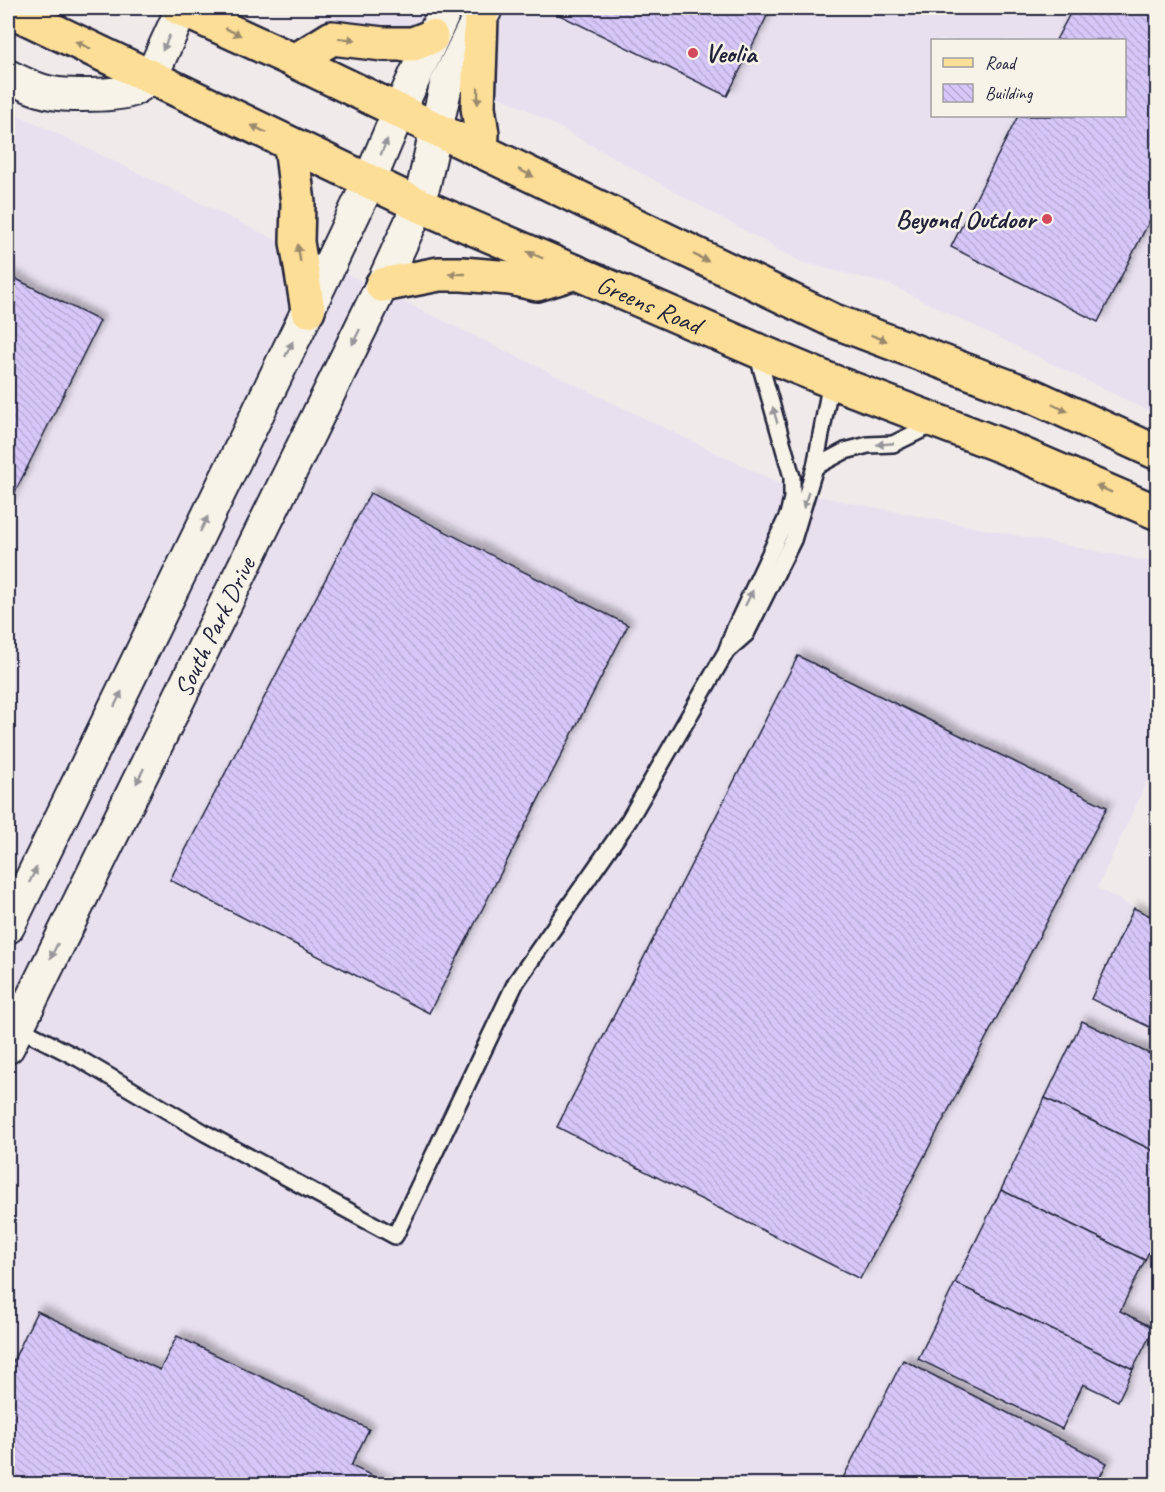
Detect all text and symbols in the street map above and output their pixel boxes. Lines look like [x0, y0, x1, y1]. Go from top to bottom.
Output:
one-way arrow [224, 27, 242, 37]
one-way arrow [162, 34, 171, 51]
one-way arrow [338, 34, 357, 44]
place label: Veolia [705, 37, 759, 70]
legend [931, 39, 1126, 117]
one-way arrow [75, 40, 92, 49]
marker: Veolia [686, 46, 700, 60]
text: Road [985, 52, 1018, 74]
text: Building [985, 82, 1034, 104]
one-way arrow [473, 87, 483, 106]
one-way arrow [251, 125, 268, 134]
one-way arrow [379, 137, 389, 155]
one-way arrow [517, 168, 534, 177]
place label: Beyond Outdoor [896, 203, 1038, 236]
marker: Beyond Outdoor [1040, 212, 1054, 226]
one-way arrow [294, 243, 303, 262]
one-way arrow [526, 250, 544, 260]
one-way arrow [692, 253, 709, 262]
street label: Greens Road [592, 268, 710, 343]
one-way arrow [448, 269, 467, 279]
one-way arrow [352, 329, 361, 346]
one-way arrow [870, 333, 888, 343]
one-way arrow [285, 340, 294, 357]
one-way arrow [1052, 404, 1069, 413]
one-way arrow [770, 405, 779, 423]
one-way arrow [875, 439, 894, 449]
one-way arrow [1095, 484, 1113, 494]
one-way arrow [801, 491, 810, 509]
one-way arrow [198, 515, 208, 533]
street label: South Park Drive [167, 551, 263, 702]
one-way arrow [745, 590, 754, 607]
one-way arrow [114, 691, 123, 708]
one-way arrow [136, 767, 146, 785]
one-way arrow [29, 866, 38, 883]
one-way arrow [50, 942, 60, 960]

